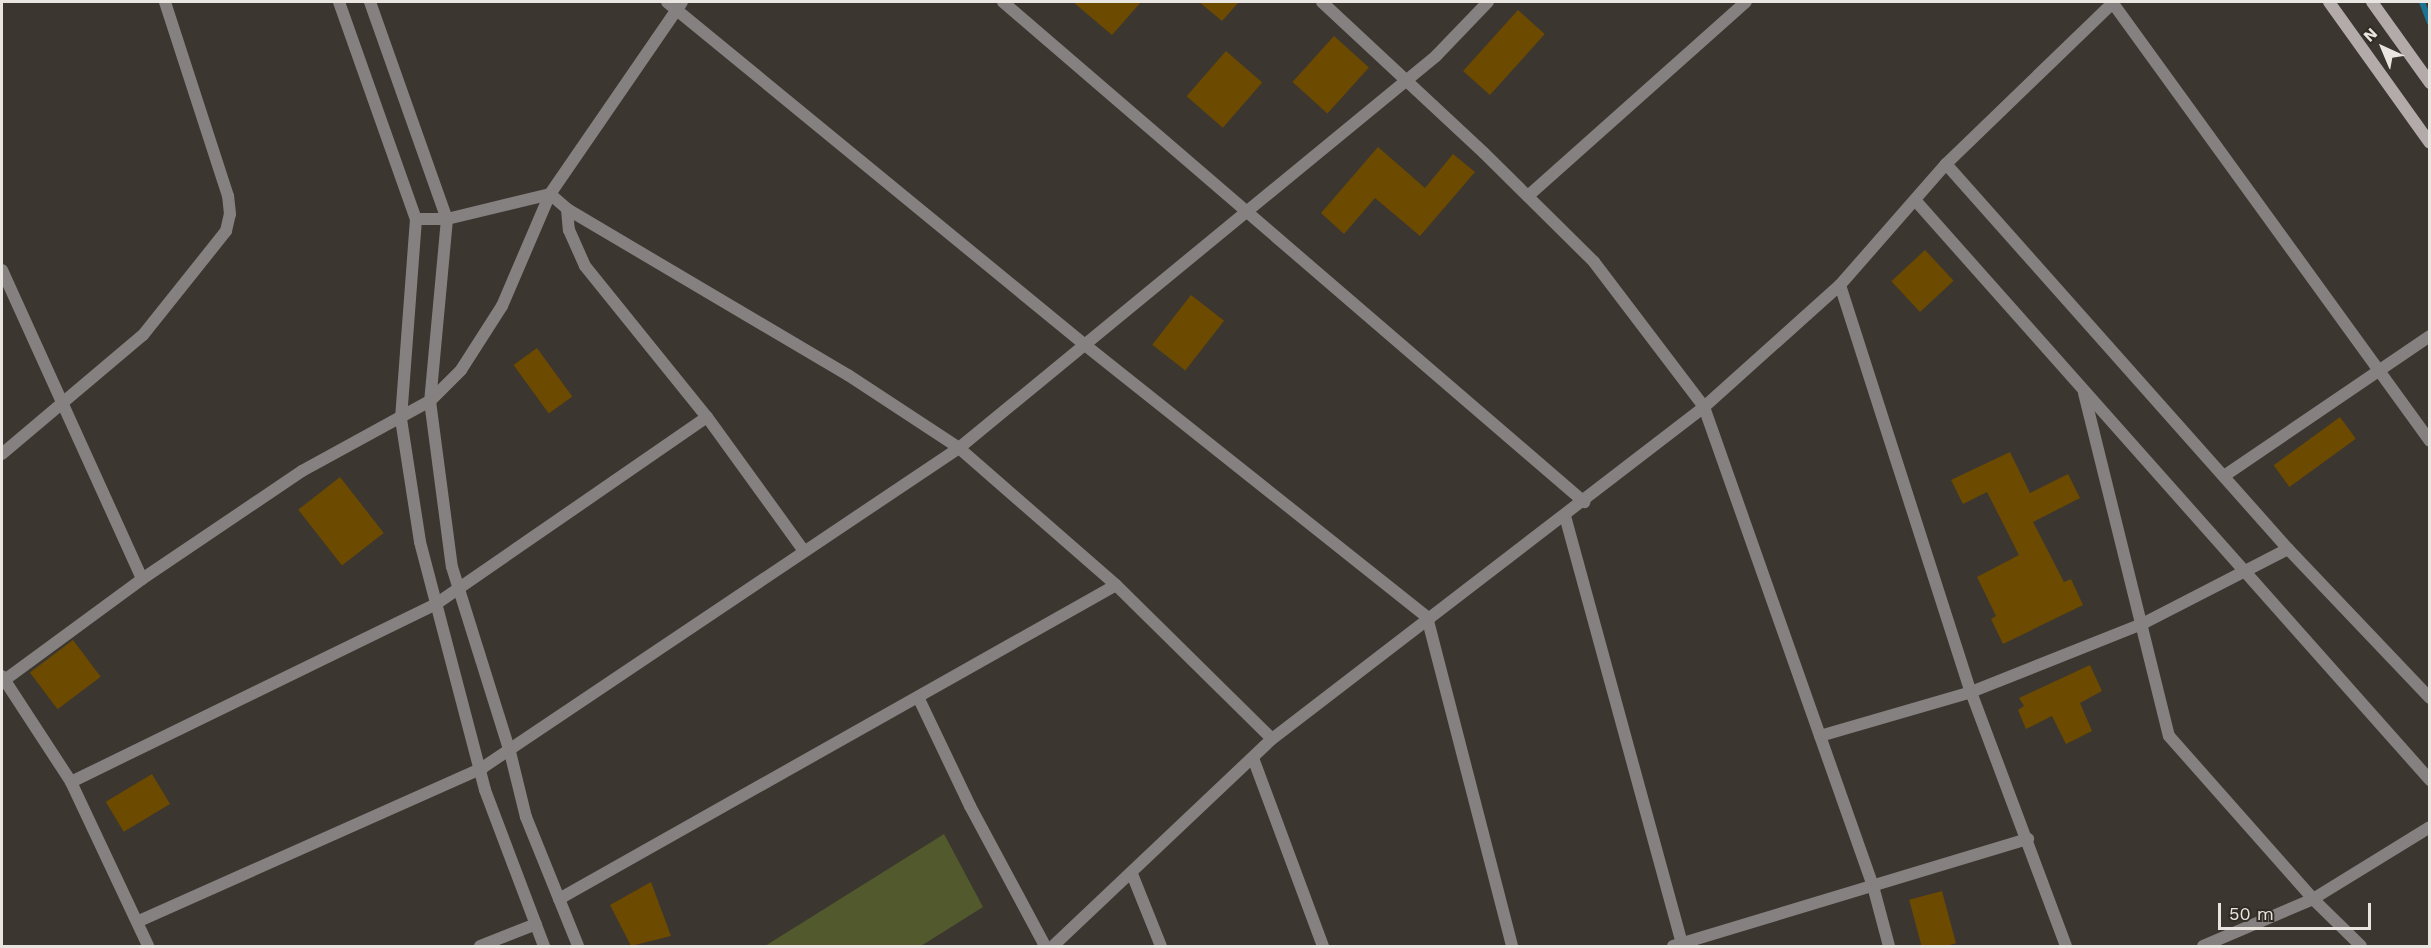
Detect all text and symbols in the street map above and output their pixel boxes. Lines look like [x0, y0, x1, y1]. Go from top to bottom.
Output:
north arrow [2353, 18, 2413, 78]
text: N [2359, 24, 2381, 46]
scale bar [2221, 891, 2374, 929]
text: 50 m [2229, 903, 2274, 924]

